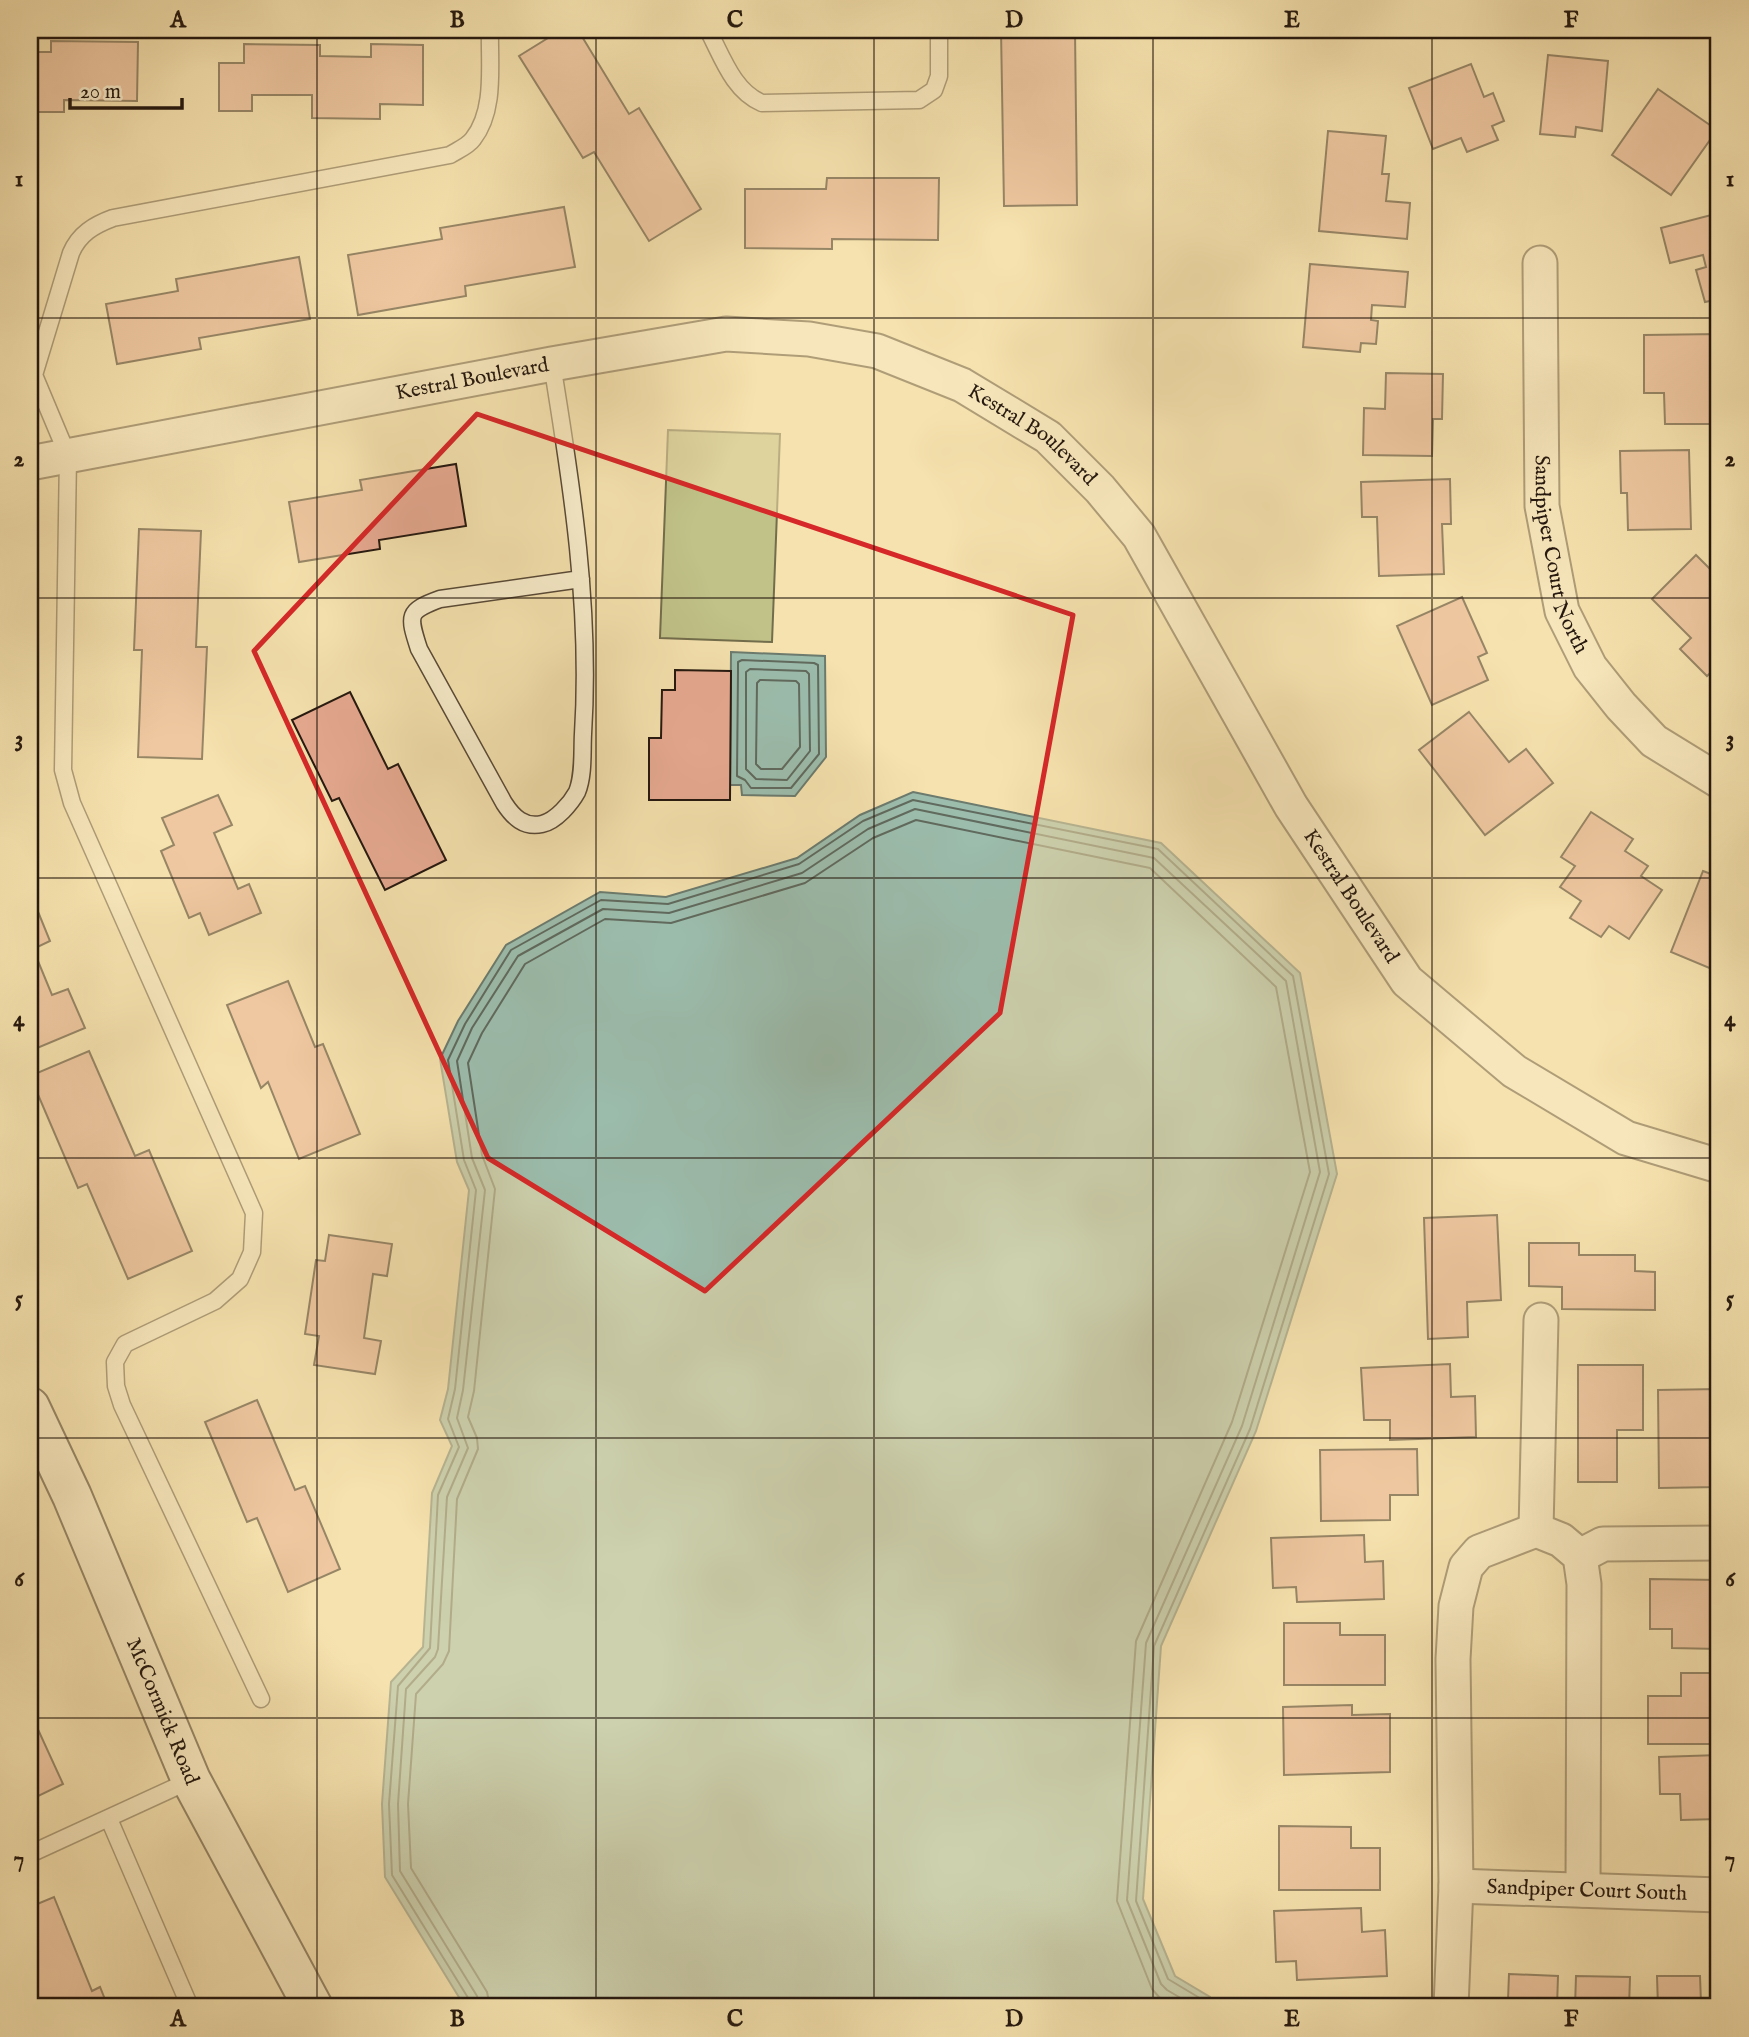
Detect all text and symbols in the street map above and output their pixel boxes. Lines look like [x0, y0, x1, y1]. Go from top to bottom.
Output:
text: A [169, 6, 187, 35]
text: B [449, 6, 465, 35]
text: C [727, 6, 744, 35]
text: D [1005, 6, 1023, 35]
text: E [1284, 6, 1300, 35]
text: F [1564, 6, 1579, 35]
scale bar [70, 66, 182, 110]
text: 20 m [80, 79, 121, 106]
text: 1 [15, 165, 23, 194]
text: 1 [1726, 165, 1734, 194]
street label: Kestral Boulevard [393, 351, 552, 407]
street label: Kestral Boulevard [963, 378, 1103, 492]
text: 2 [14, 445, 25, 474]
text: 2 [1725, 445, 1736, 474]
street label: Sandpiper Court North [1528, 455, 1595, 658]
text: 3 [15, 725, 23, 754]
text: 3 [1726, 725, 1734, 754]
street label: Kestral Boulevard [1297, 824, 1405, 969]
text: 4 [13, 1005, 25, 1034]
text: 4 [1724, 1005, 1736, 1034]
text: 5 [15, 1285, 24, 1314]
text: 5 [1726, 1285, 1735, 1314]
text: 6 [14, 1565, 25, 1594]
text: 6 [1725, 1565, 1736, 1594]
street label: McCormick Road [120, 1634, 205, 1790]
text: 7 [14, 1845, 24, 1874]
text: 7 [1725, 1845, 1735, 1874]
street label: Sandpiper Court South [1486, 1874, 1688, 1907]
text: A [169, 2005, 187, 2034]
text: B [449, 2005, 465, 2034]
text: C [727, 2005, 744, 2034]
text: D [1005, 2005, 1023, 2034]
text: E [1284, 2005, 1300, 2034]
text: F [1564, 2005, 1579, 2034]

